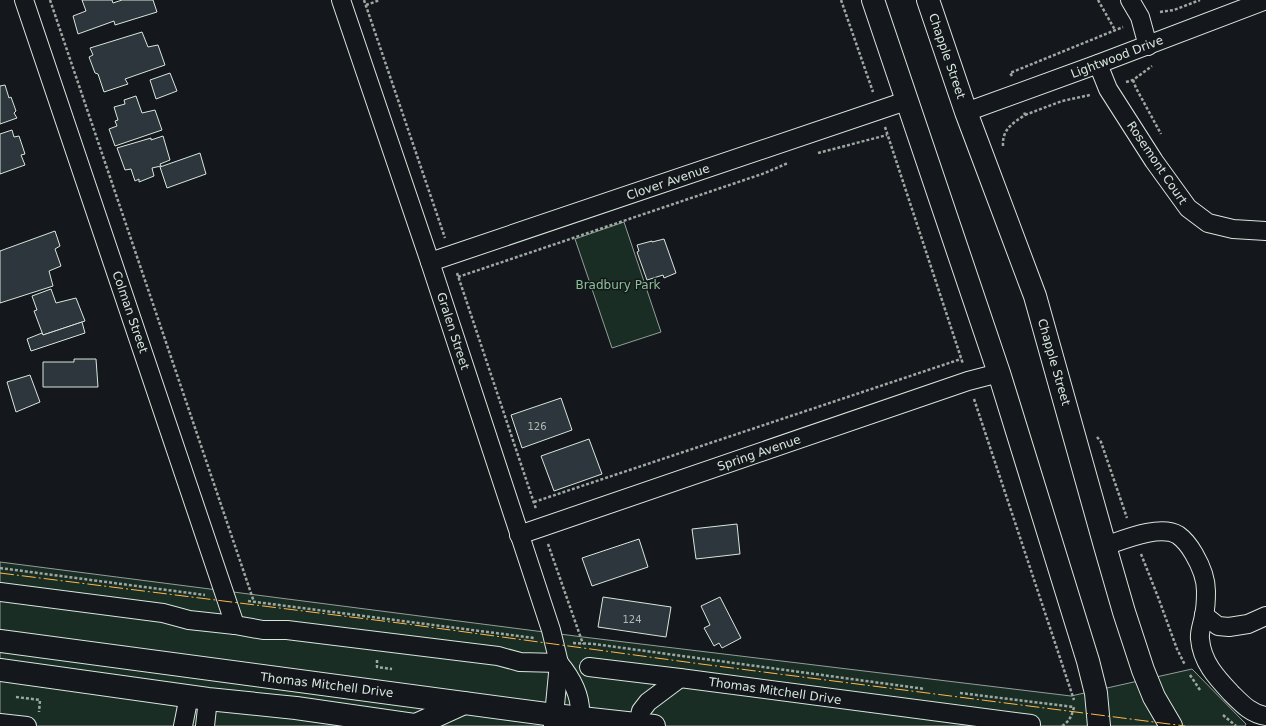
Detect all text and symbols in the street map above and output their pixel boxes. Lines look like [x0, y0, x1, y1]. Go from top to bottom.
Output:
street label: Chapple Street [926, 11, 968, 101]
street label: Lightwood Drive [1069, 33, 1165, 81]
street label: Rosemont Court [1124, 119, 1190, 207]
street label: Clover Avenue [625, 161, 711, 203]
street label: Colman Street [109, 269, 151, 355]
park label: Bradbury Park [575, 278, 661, 292]
street label: Gralen Street [434, 291, 472, 372]
street label: Chapple Street [1035, 317, 1073, 407]
house number: 126 [527, 421, 547, 432]
street label: Spring Avenue [716, 432, 802, 474]
house number: 124 [622, 614, 642, 625]
street label: Thomas Mitchell Drive [259, 670, 394, 700]
street label: Thomas Mitchell Drive [707, 675, 842, 707]

